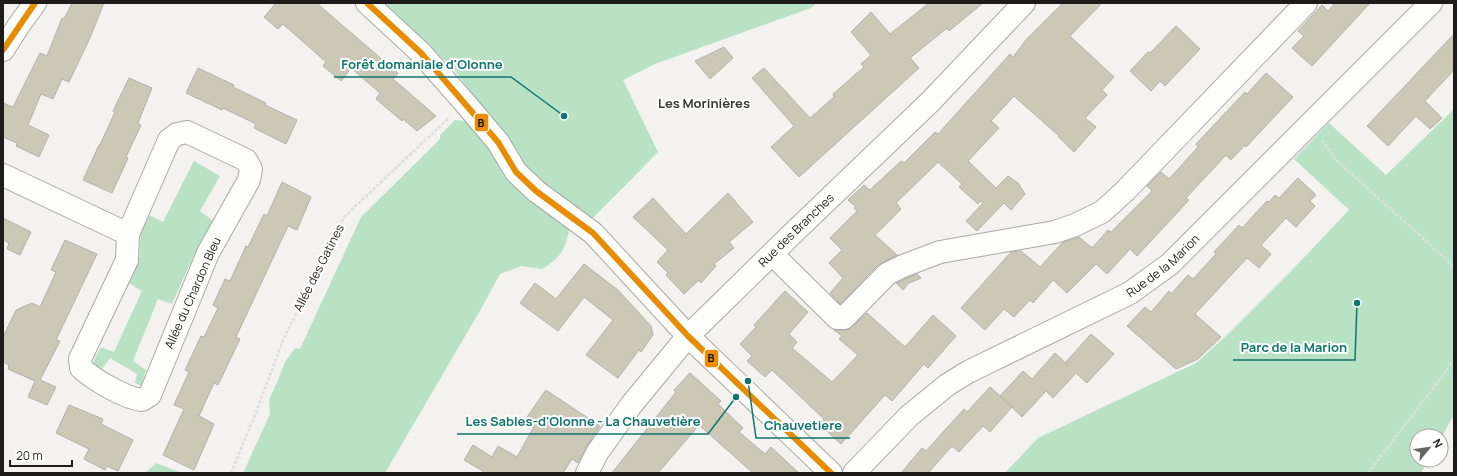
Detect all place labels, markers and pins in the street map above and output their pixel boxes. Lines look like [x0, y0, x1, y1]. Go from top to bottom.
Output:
callout: Forêt domaniale d'Olonne [334, 52, 511, 77]
callout: Parc de la Marion [1233, 335, 1355, 360]
callout: Les Sables-d'Olonne - La Chauvetière [457, 409, 708, 434]
callout: Chauvetiere [756, 413, 850, 438]

